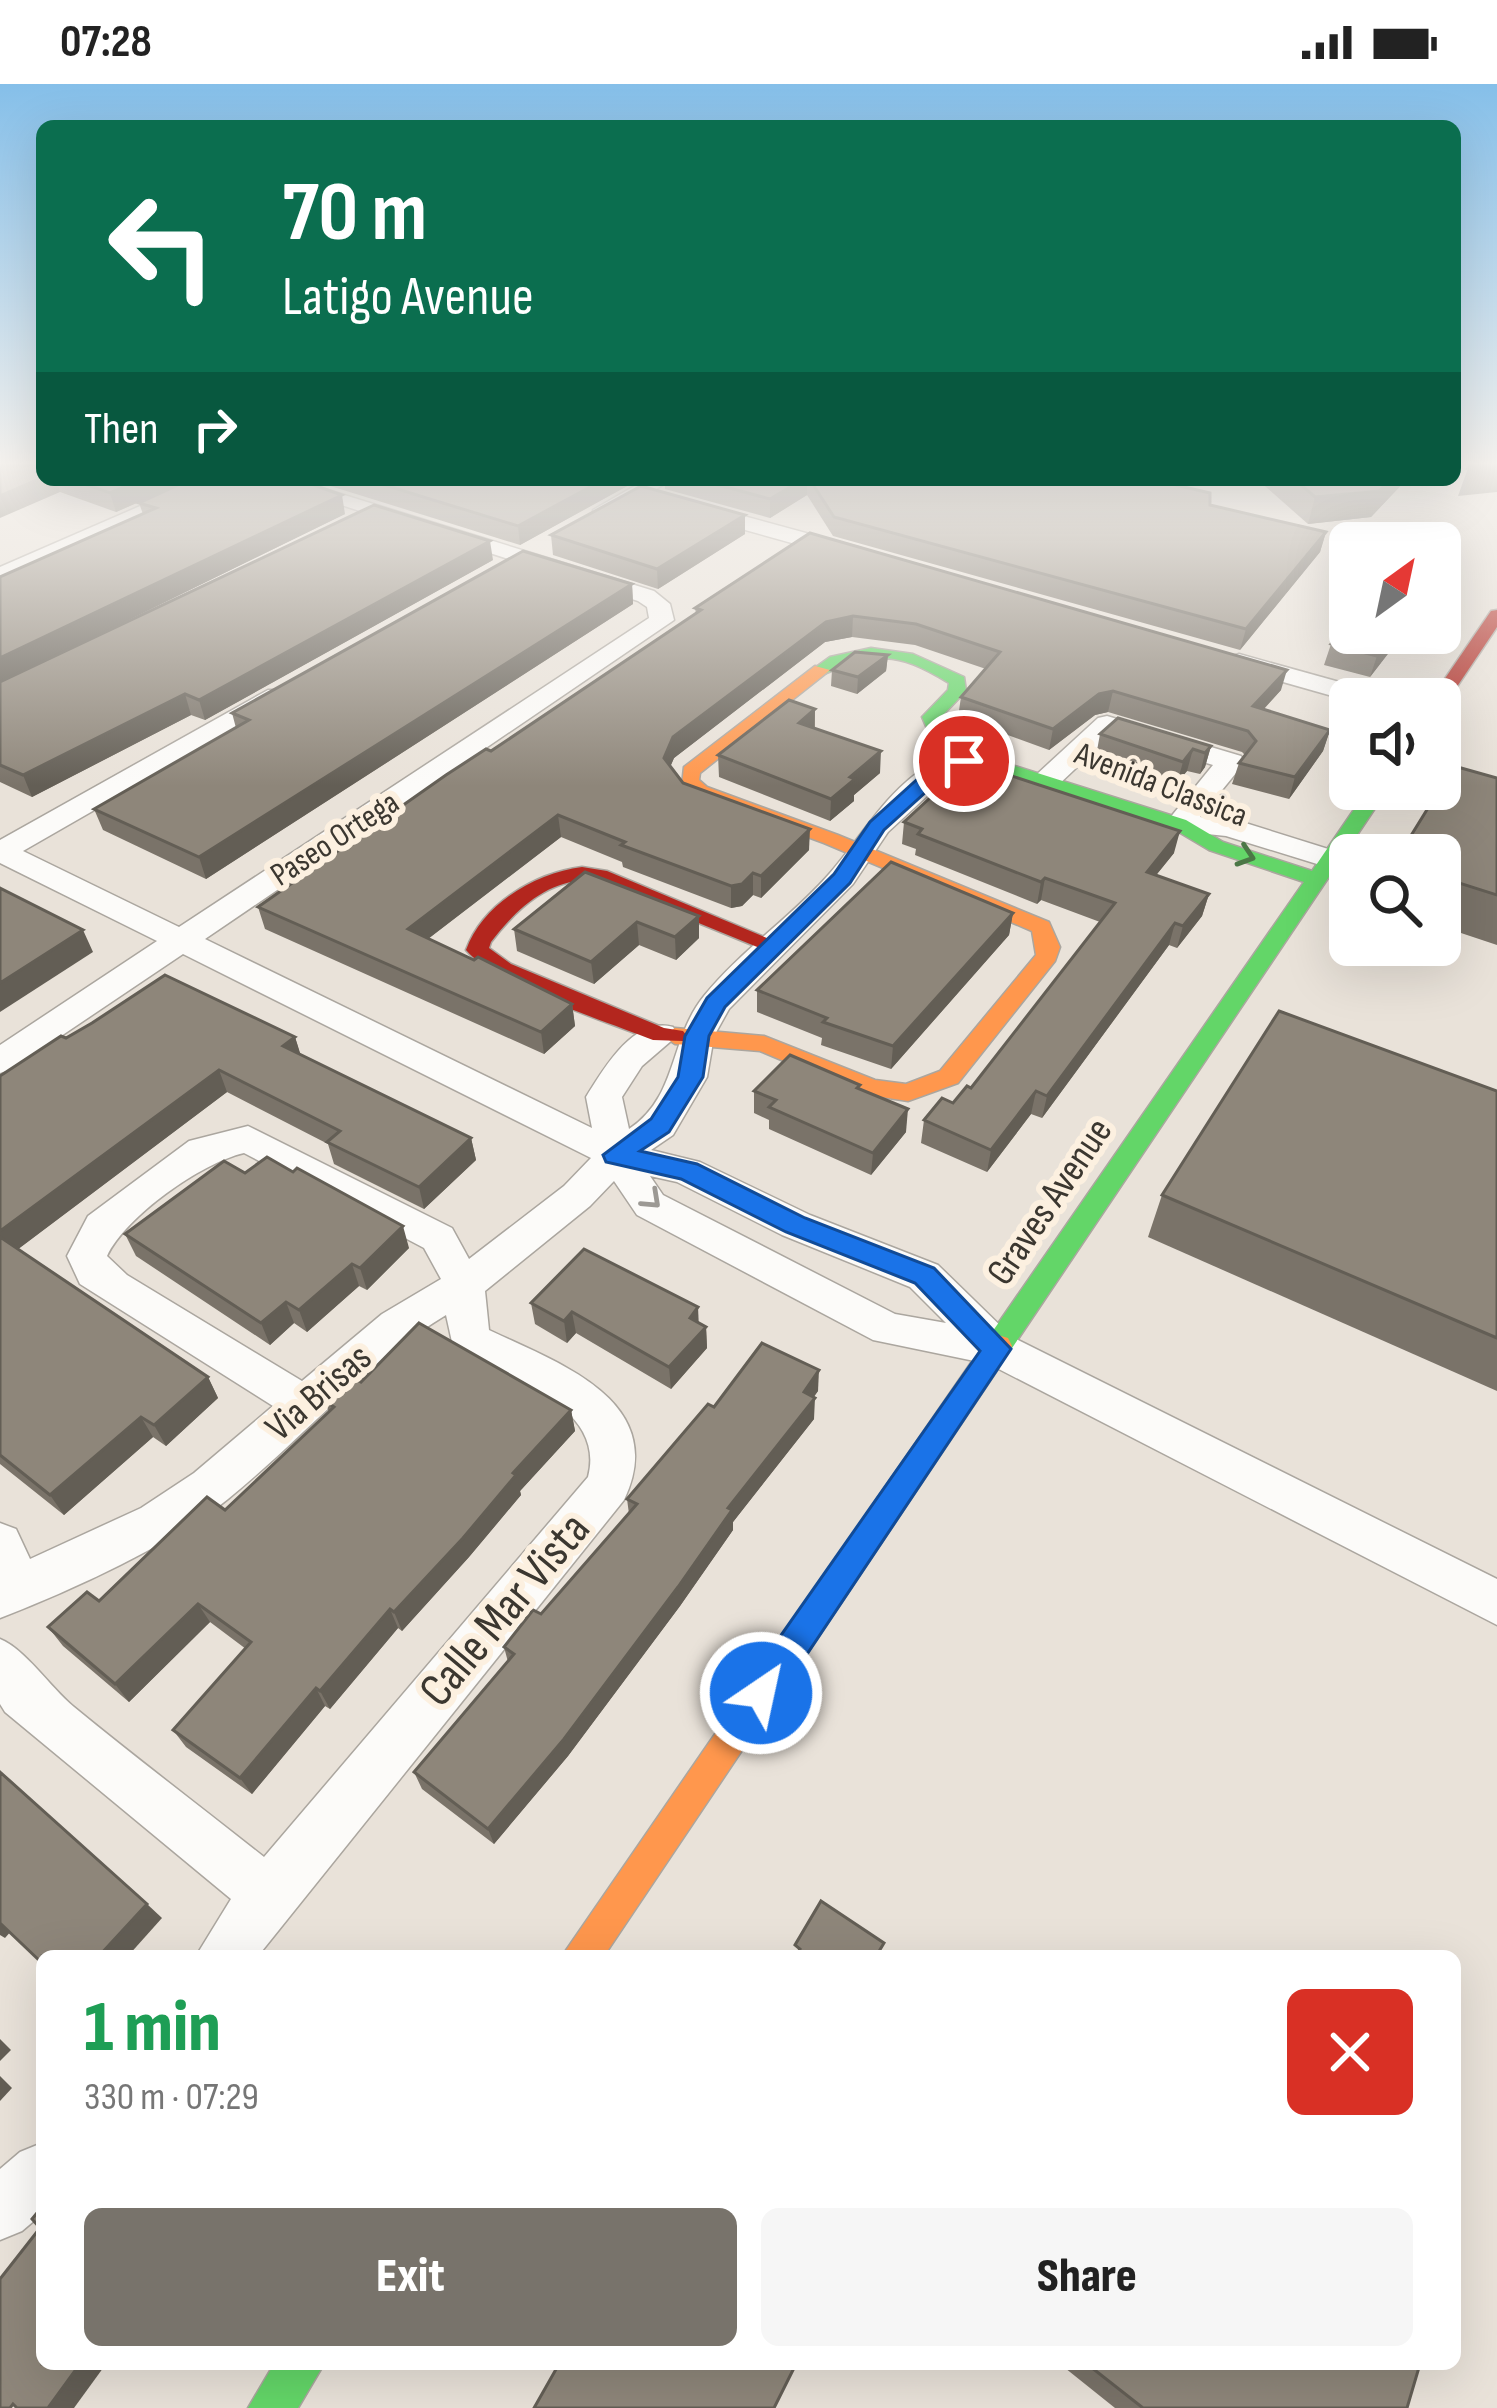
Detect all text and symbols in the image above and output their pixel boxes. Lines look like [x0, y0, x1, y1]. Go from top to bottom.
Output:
text: 07:28 [60, 15, 152, 70]
text: 70 m [282, 163, 427, 264]
icon: left [84, 168, 240, 324]
text: Latigo Avenue [282, 265, 534, 330]
icon: right [182, 396, 248, 462]
text: Then [84, 402, 158, 457]
north arrow [1329, 522, 1461, 654]
map controls [1329, 522, 1461, 966]
button: sound [1329, 678, 1461, 810]
pin [913, 710, 1015, 812]
icon: arrive [931, 728, 997, 794]
street label: Avenida Classica [1068, 733, 1253, 836]
street label: Paseo Ortega [263, 783, 407, 895]
button: search [1329, 834, 1461, 966]
one-way arrow [1234, 842, 1255, 866]
street label: Graves Avenue [977, 1110, 1123, 1294]
one-way arrow [638, 1186, 660, 1208]
street label: Via Brisas [257, 1334, 381, 1452]
street label: Calle Mar Vista [408, 1502, 602, 1718]
position arrow [698, 1630, 824, 1756]
text: 1 min [84, 1985, 221, 2072]
button: close [1287, 1989, 1413, 2115]
text: 330 m · 07:29 [84, 2074, 259, 2121]
button: Exit [84, 2208, 737, 2346]
button: Share [761, 2208, 1413, 2346]

